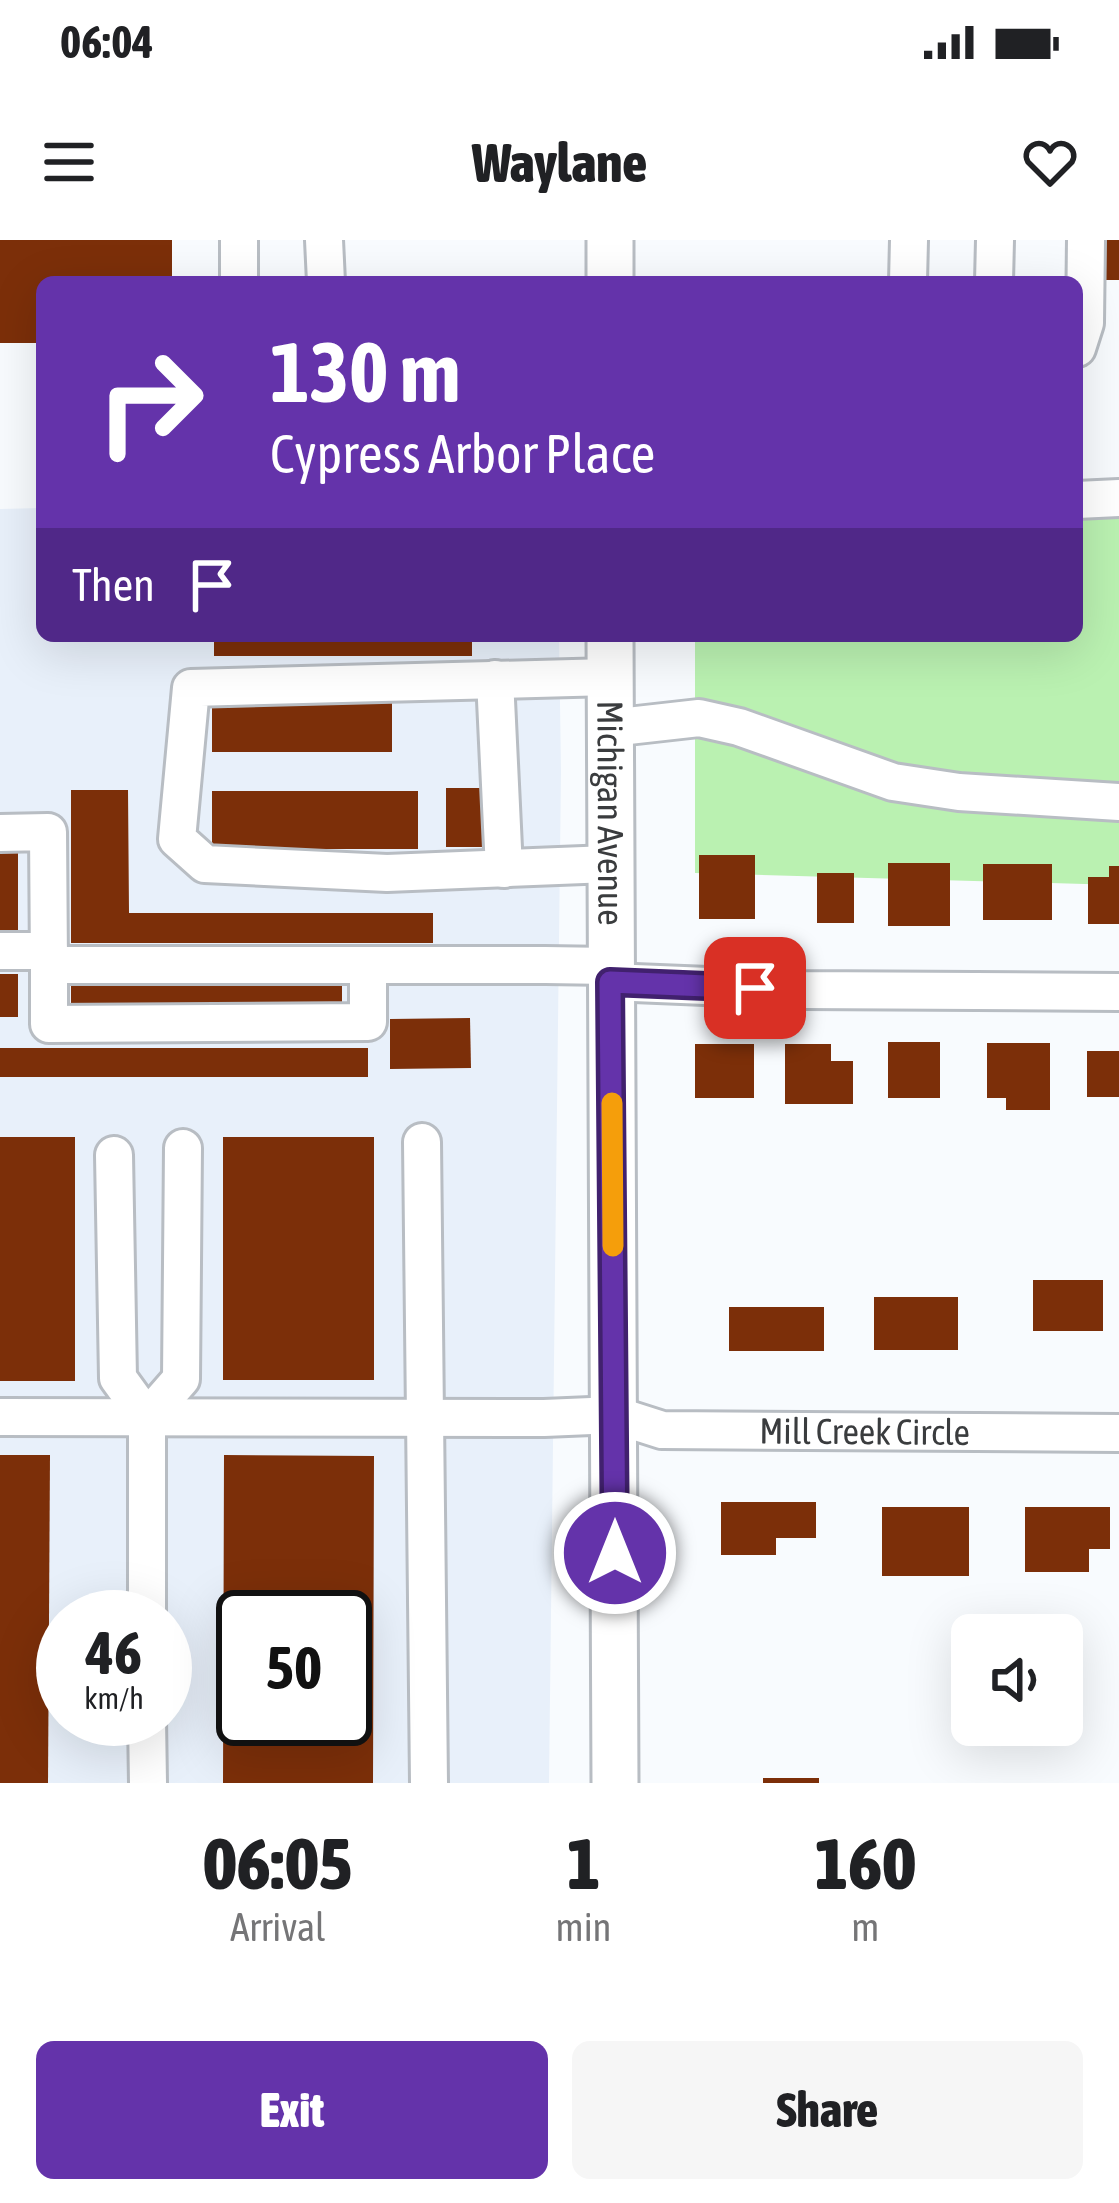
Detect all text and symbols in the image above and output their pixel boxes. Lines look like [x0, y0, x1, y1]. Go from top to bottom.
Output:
text: 06:04 [60, 16, 154, 68]
icon: menu [36, 129, 102, 195]
icon: heart [1017, 129, 1083, 195]
text: Waylane [472, 132, 647, 193]
icon: right [72, 324, 228, 480]
text: 130 m [270, 324, 460, 420]
text: Cypress Arbor Place [270, 423, 655, 484]
icon: arrive [179, 552, 245, 618]
text: Then [72, 559, 155, 611]
street label: Michigan Avenue [589, 700, 632, 926]
pin [704, 937, 806, 1039]
icon: arrive [722, 955, 788, 1021]
street label: Mill Creek Circle [759, 1410, 970, 1453]
position arrow [552, 1490, 678, 1616]
speed limit sign: 50 [216, 1590, 372, 1746]
map controls [951, 1614, 1083, 1746]
button: sound [951, 1614, 1083, 1746]
text: 46 [86, 1618, 142, 1687]
text: km/h [84, 1681, 144, 1715]
text: 06:05 [203, 1822, 353, 1904]
text: 1 [567, 1822, 600, 1904]
text: 160 [815, 1822, 916, 1904]
text: Arrival [230, 1905, 325, 1949]
text: min [556, 1905, 612, 1949]
text: m [851, 1905, 879, 1949]
button: Exit [36, 2041, 548, 2179]
button: Share [572, 2041, 1083, 2179]

